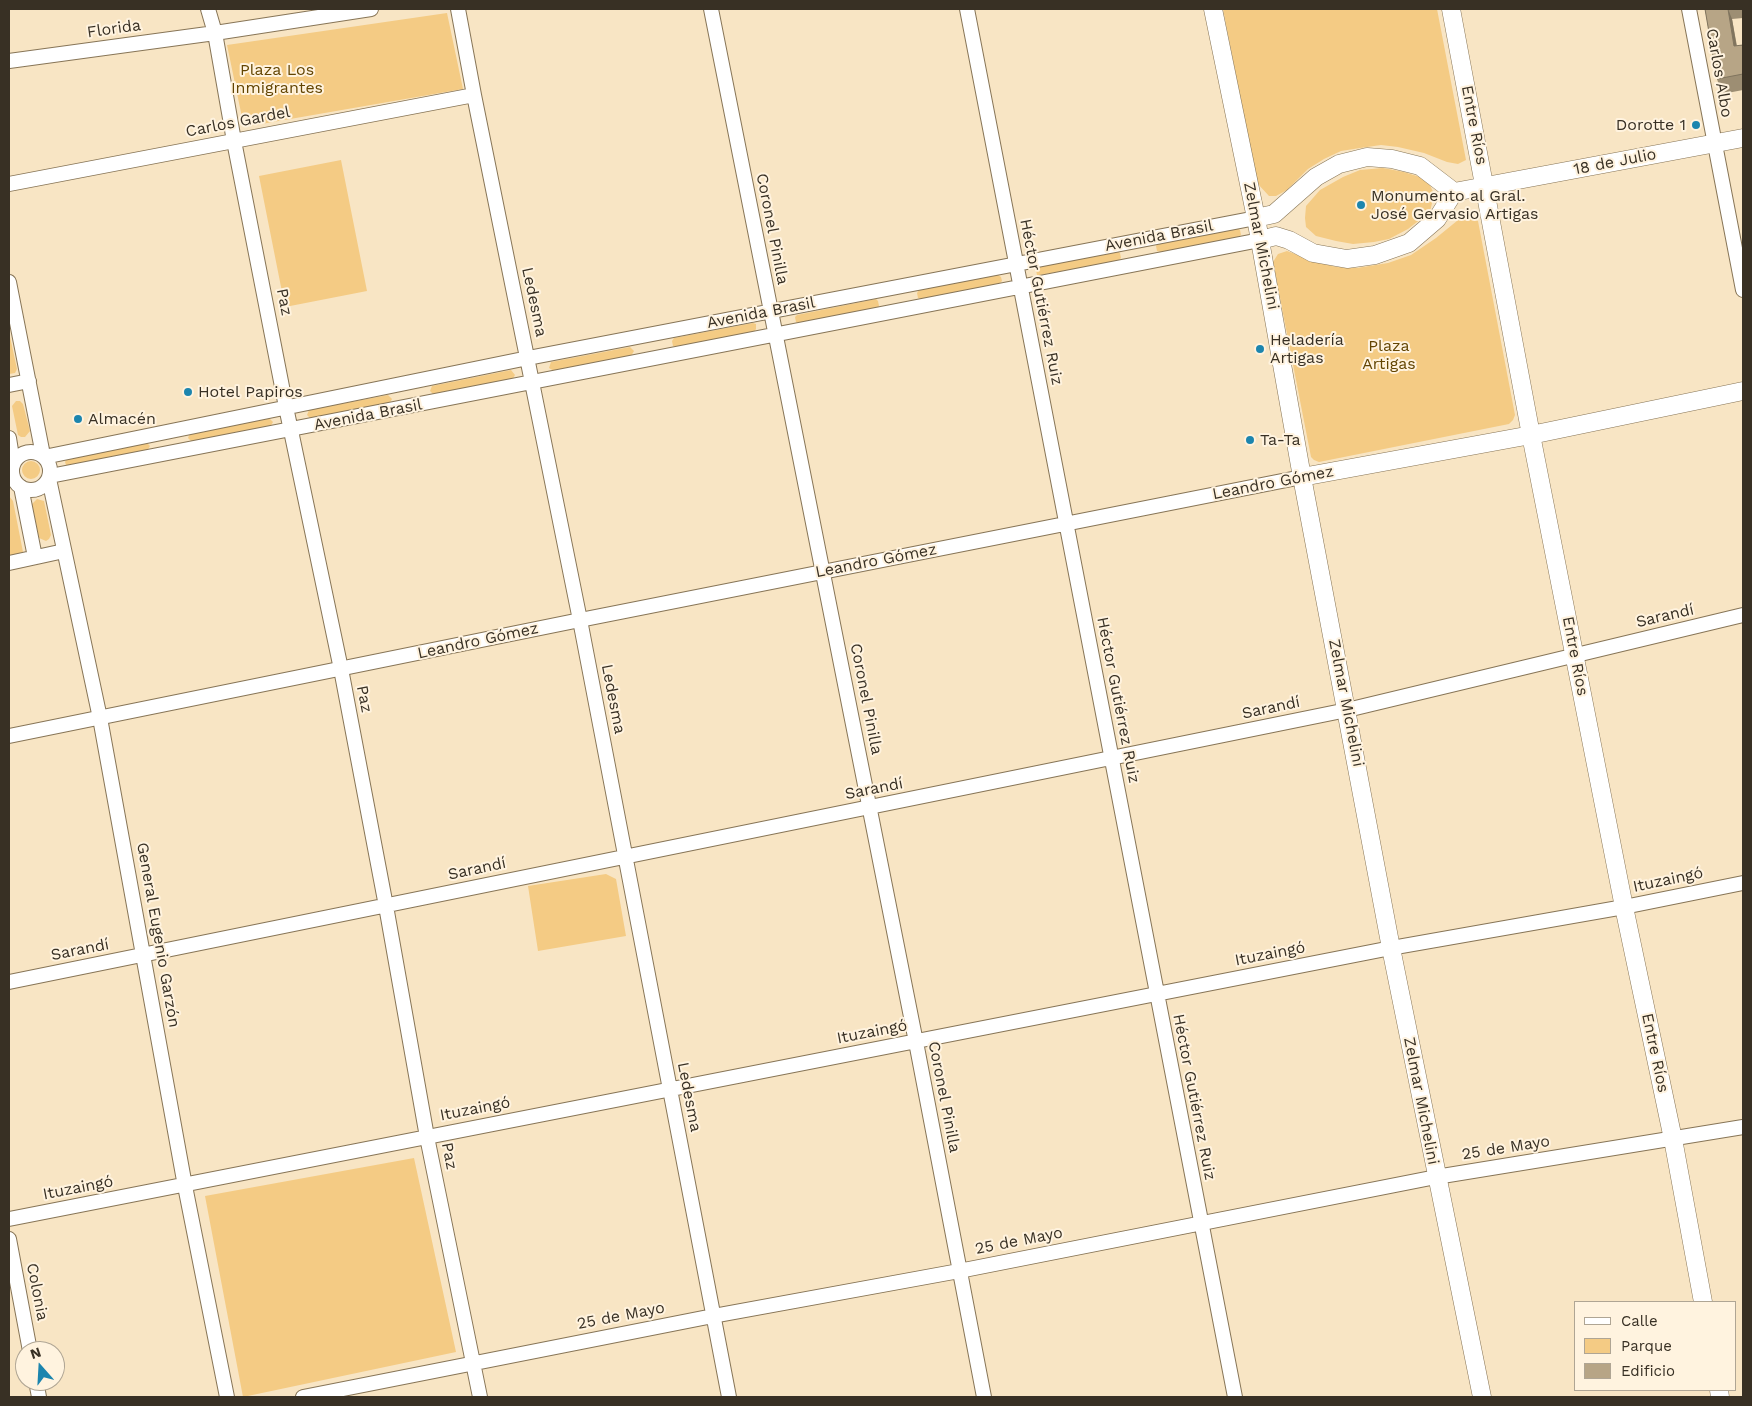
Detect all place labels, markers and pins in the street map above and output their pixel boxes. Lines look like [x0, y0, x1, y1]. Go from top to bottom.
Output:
place label: Dorotte 1 [1616, 115, 1686, 135]
marker: Dorotte 1 [1690, 119, 1702, 131]
place label: Monumento al Gral. José Gervasio Artigas [1371, 186, 1538, 224]
marker: Monumento al Gral. José Gervasio Artigas [1355, 199, 1367, 211]
place label: Heladería Artigas [1270, 330, 1344, 368]
marker: Heladería Artigas [1254, 343, 1266, 355]
place label: Hotel Papiros [198, 382, 303, 402]
marker: Hotel Papiros [182, 386, 194, 398]
place label: Almacén [88, 409, 156, 429]
marker: Almacén [72, 413, 84, 425]
place label: Ta-Ta [1260, 430, 1301, 450]
marker: Ta-Ta [1244, 434, 1256, 446]

